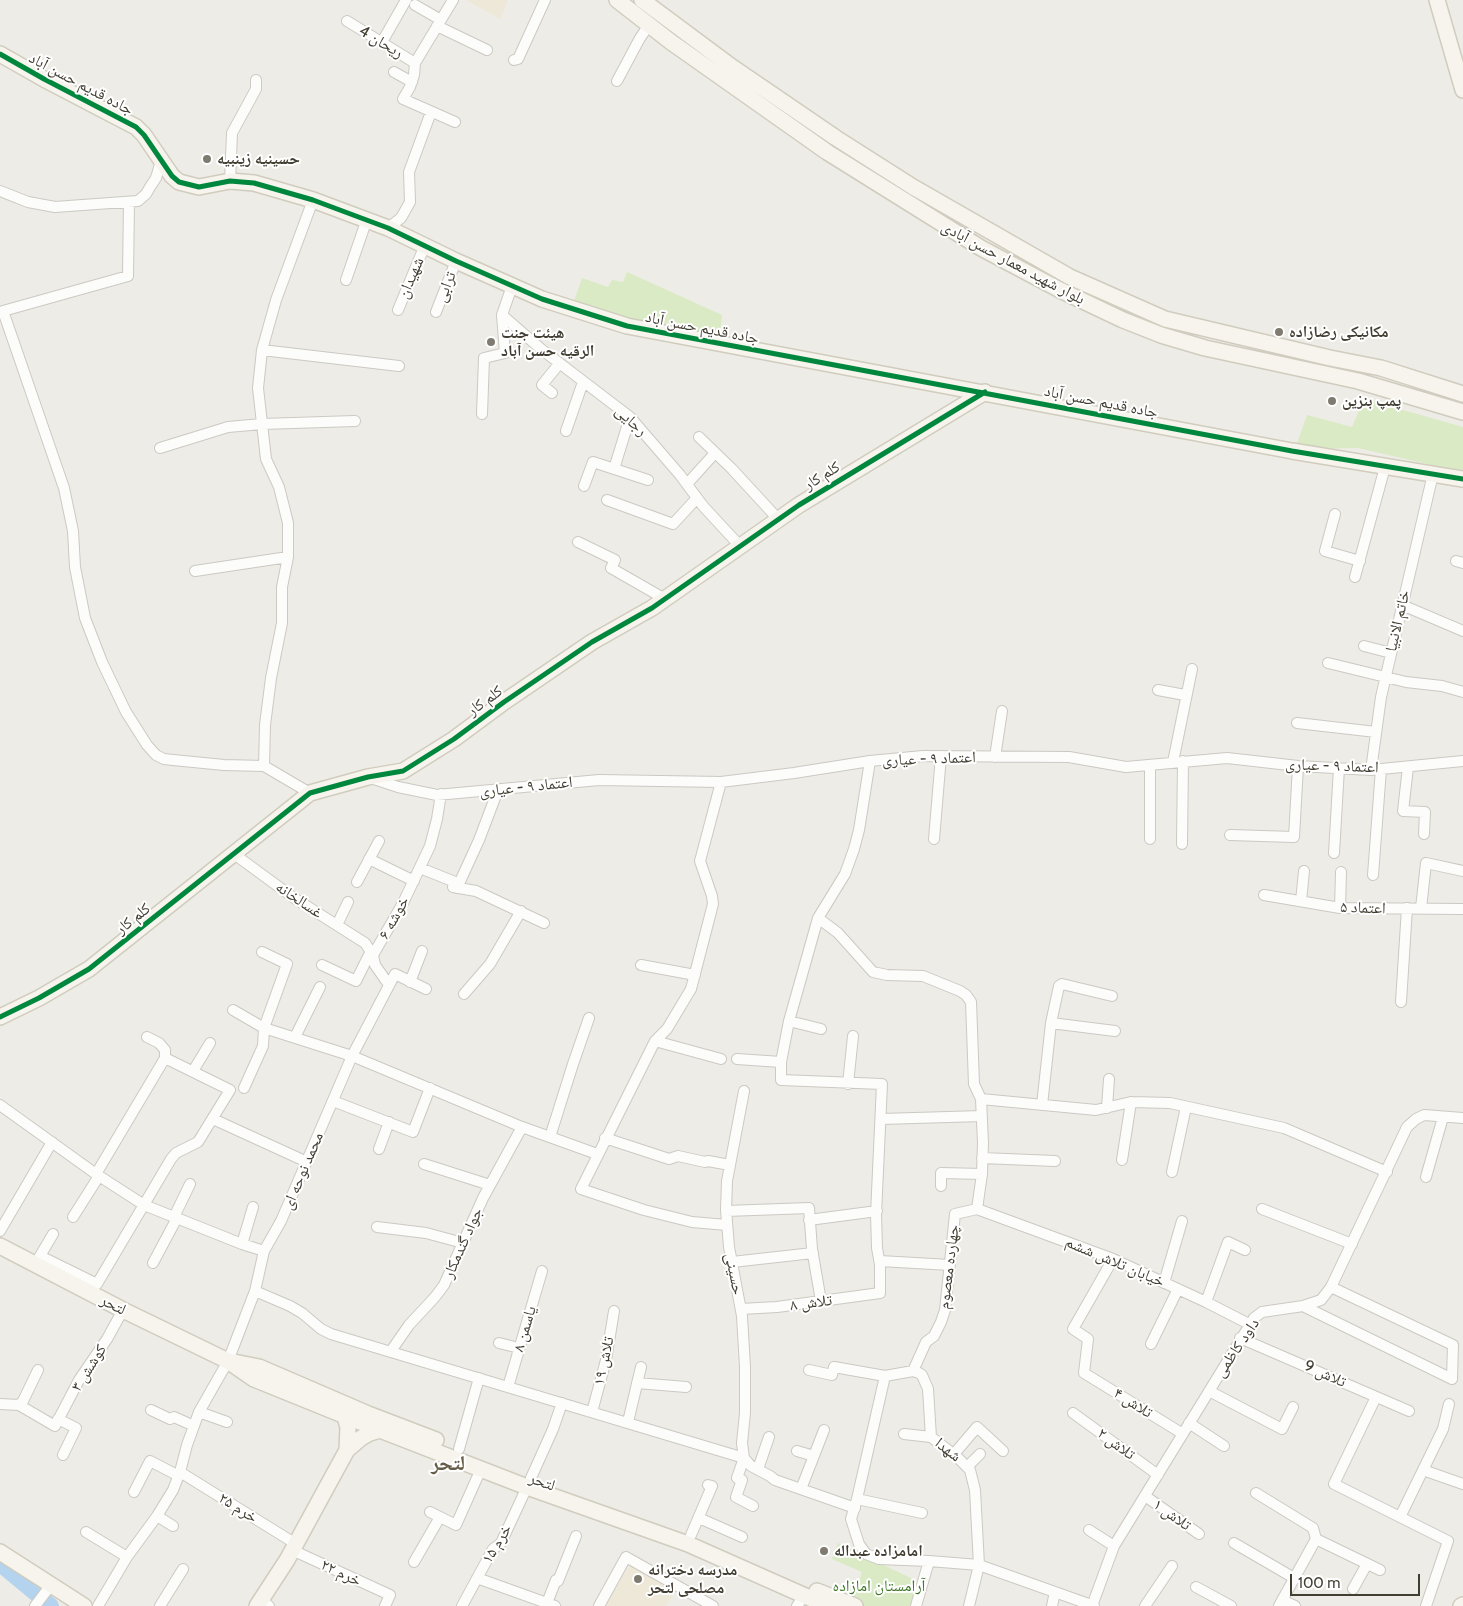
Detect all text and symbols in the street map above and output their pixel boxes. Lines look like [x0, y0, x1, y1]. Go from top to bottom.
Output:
street label: ریحان 4 [355, 21, 407, 63]
street label: جاده قدیم حسن آباد [26, 48, 136, 120]
place label: حسینیه زینبیه [217, 149, 300, 169]
marker: حسینیه زینبیه [201, 153, 213, 165]
street label: بلوار شهید معمار حسن آبادی [938, 217, 1088, 309]
street label: شهیدان [394, 254, 428, 302]
street label: ترابی [431, 269, 461, 305]
street label: جاده قدیم حسن آباد [644, 308, 760, 348]
place label: مکانیکی رضازاده [1289, 322, 1389, 342]
place label: هیئت جنت الرقیه حسن آباد [501, 323, 594, 361]
marker: مکانیکی رضازاده [1273, 326, 1285, 338]
marker: هیئت جنت الرقیه حسن آباد [485, 336, 497, 348]
street label: جاده قدیم حسن آباد [1043, 382, 1159, 422]
place label: پمپ بنزین [1342, 391, 1401, 411]
marker: پمپ بنزین [1326, 395, 1338, 407]
street label: رجایی [611, 401, 651, 441]
street label: کلم کار [800, 457, 844, 495]
street label: خاتم الانبیا [1382, 588, 1414, 654]
street label: کلم کار [463, 682, 507, 720]
street label: اعتماد ۹ - عیاری [882, 748, 976, 770]
street label: اعتماد ۹ - عیاری [1285, 755, 1379, 777]
street label: اعتماد ۹ - عیاری [478, 773, 574, 801]
street label: غسالخانه [272, 877, 326, 923]
street label: خوشه ۶ [374, 893, 414, 943]
street label: اعتماد ۵ [1340, 898, 1386, 918]
street label: کلم کار [112, 899, 154, 939]
street label: محمد نوحه ای [278, 1129, 328, 1213]
street label: جواد گندمکار [439, 1205, 487, 1281]
street label: چهارده معصوم [934, 1224, 964, 1310]
street label: خیابان تلاش ششم [1062, 1232, 1168, 1292]
street label: حسینی [721, 1251, 747, 1297]
street label: لتحر [97, 1290, 129, 1320]
street label: تلاش ۸ [789, 1291, 833, 1315]
street label: یاسمن ۸ [509, 1304, 541, 1354]
street label: داود کاظمی [1210, 1315, 1264, 1381]
street label: تلاش ۱۹ [589, 1335, 619, 1387]
street label: کوشش ۳ [67, 1341, 111, 1395]
street label: تلاش 9 [1301, 1356, 1349, 1392]
street label: تلاش ۴ [1110, 1384, 1156, 1422]
street label: تلاش ۲ [1093, 1424, 1139, 1464]
street label: شهدا [931, 1434, 965, 1466]
district label: لتحر [431, 1451, 465, 1477]
street label: لتحر [526, 1468, 558, 1496]
street label: خرم ۲۵ [215, 1489, 261, 1527]
street label: تلاش ۱ [1149, 1495, 1195, 1535]
street label: خرم ۱۵ [478, 1521, 516, 1567]
place label: امامزاده عبداله [834, 1541, 923, 1561]
marker: امامزاده عبداله [818, 1545, 830, 1557]
street label: خرم ۲۲ [318, 1555, 364, 1591]
place label: مدرسه دخترانه مصلحی لتحر [648, 1560, 737, 1598]
scale bar [1293, 1564, 1423, 1596]
marker: مدرسه دخترانه مصلحی لتحر [632, 1573, 644, 1585]
text: 100 m [1298, 1574, 1340, 1592]
park label: آرامستان امازاده [833, 1576, 925, 1596]

